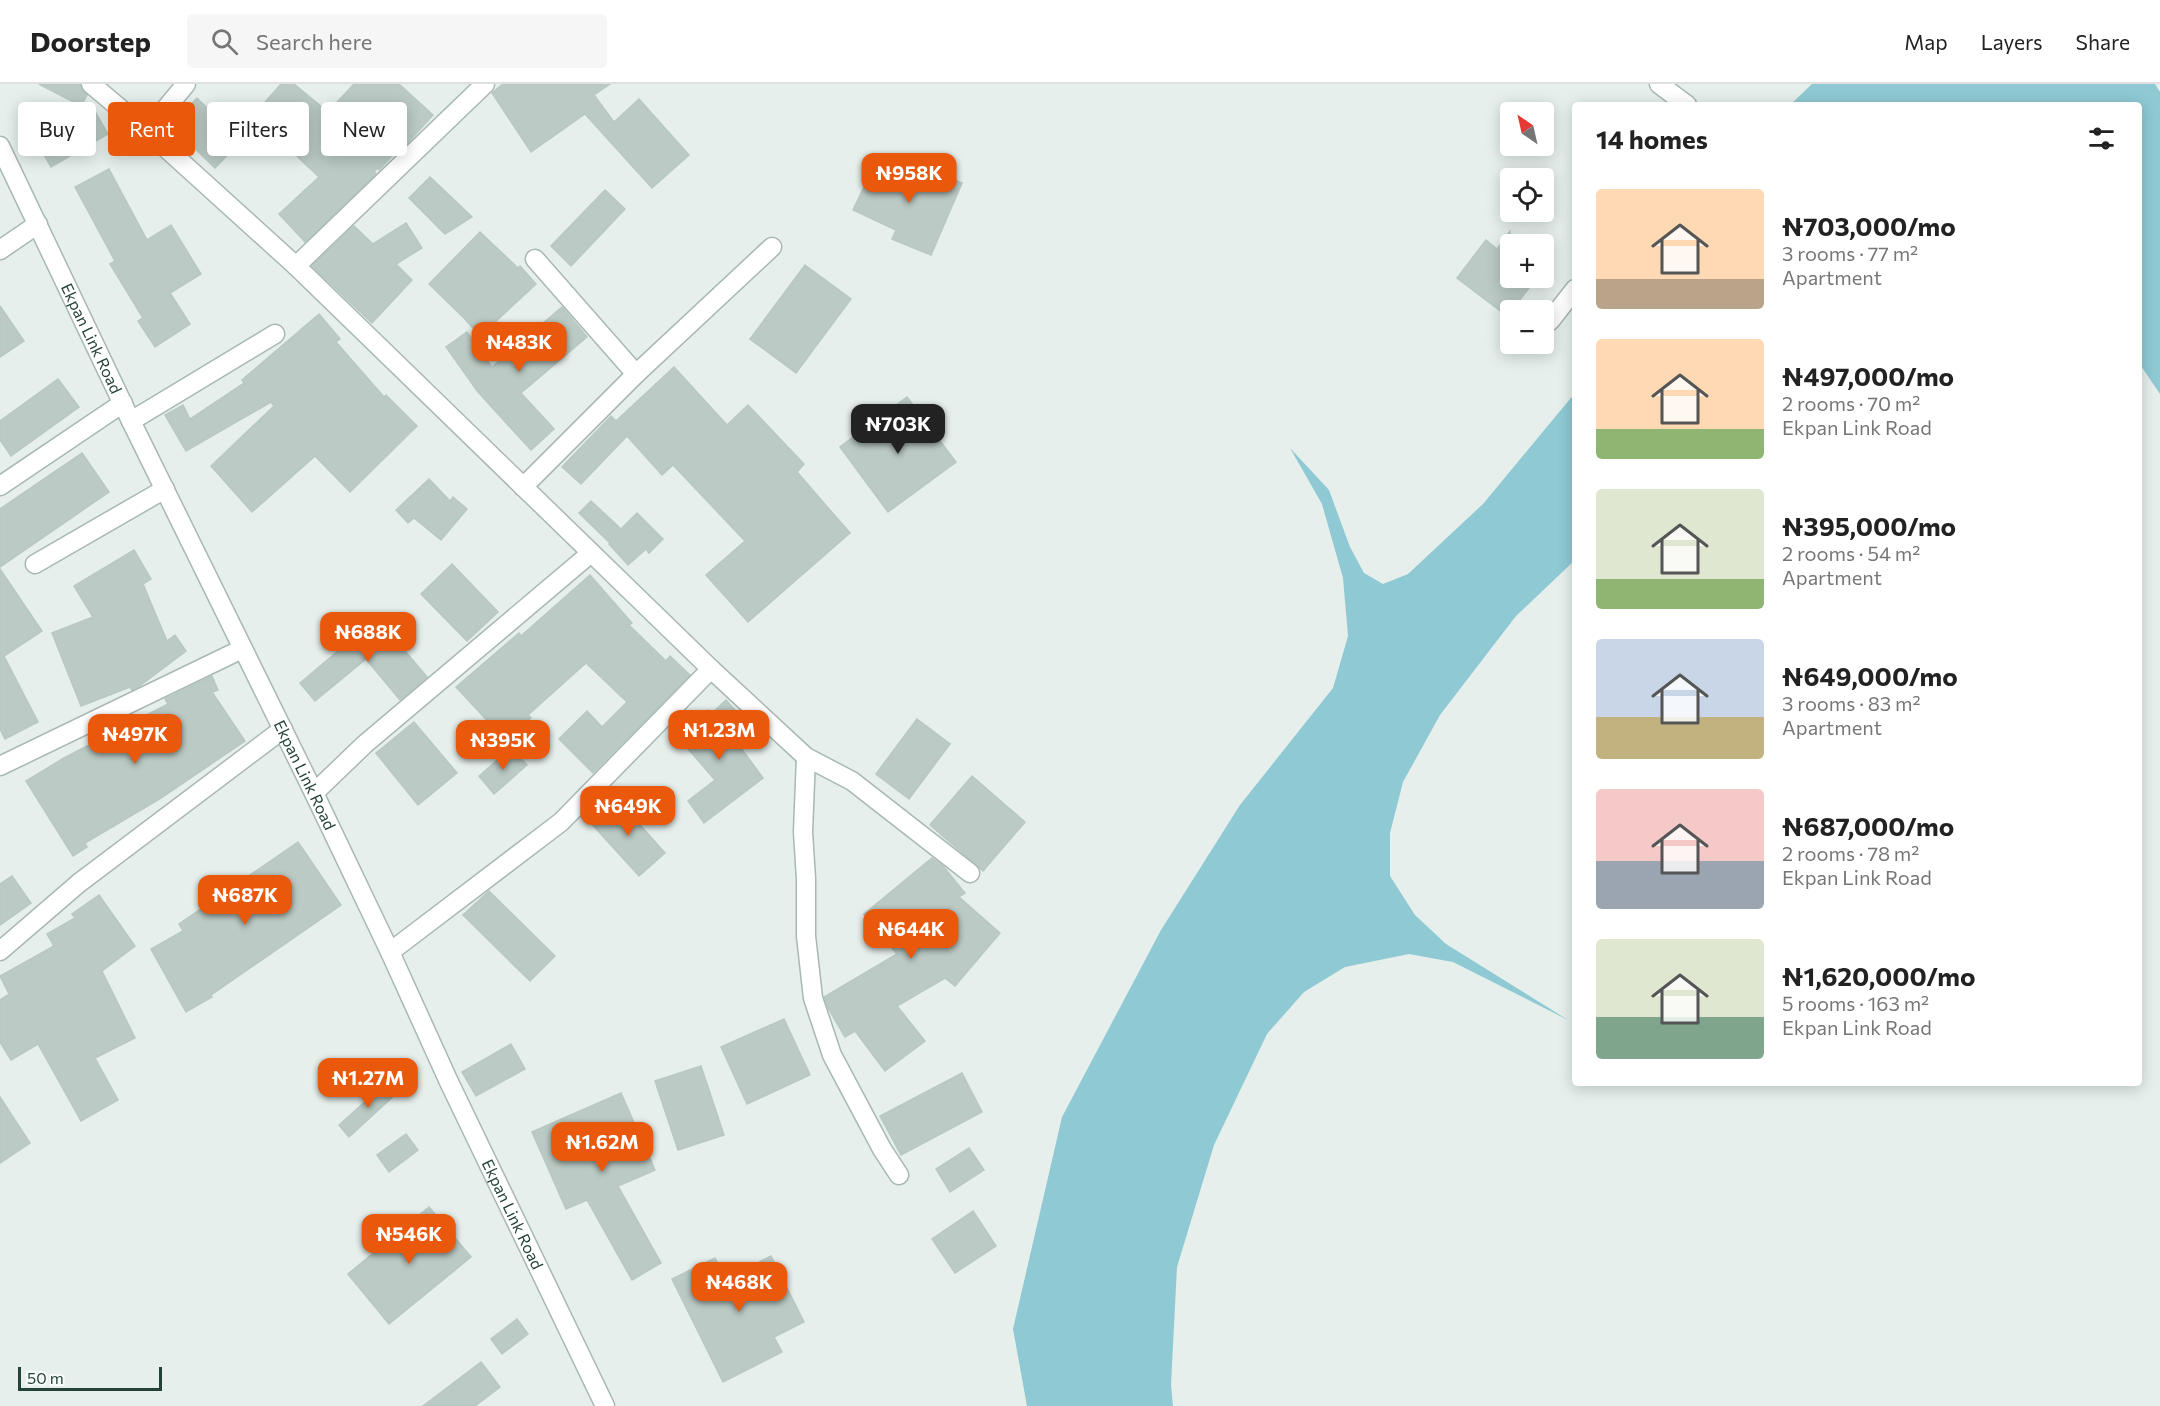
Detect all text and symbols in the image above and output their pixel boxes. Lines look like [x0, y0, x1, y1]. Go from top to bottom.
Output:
search box [187, 14, 607, 68]
text: Doorstep [30, 24, 151, 58]
icon: search [208, 25, 241, 58]
text: Search here [256, 28, 372, 55]
text: Map [1904, 29, 1948, 54]
text: Layers [1981, 29, 2043, 54]
text: Share [2076, 29, 2130, 54]
chip: Buy [18, 102, 96, 156]
chip: Rent [108, 102, 195, 156]
chip: Filters [207, 102, 309, 156]
chip: New [321, 102, 407, 156]
north arrow [1500, 102, 1554, 156]
map controls [1500, 102, 1554, 354]
icon: filters [2085, 122, 2118, 155]
text: 14 homes [1596, 123, 1708, 154]
pin: ₦958K [867, 153, 951, 204]
text: ₦958K [876, 160, 942, 184]
button: locate [1500, 168, 1554, 222]
text: ₦703,000/mo [1782, 210, 1956, 241]
icon: home [1644, 213, 1716, 285]
button: + [1500, 234, 1554, 288]
text: 3 rooms · 77 m² [1782, 241, 1918, 265]
text: Apartment [1782, 265, 1882, 289]
street label: Ekpan Link Road [58, 280, 126, 396]
button: − [1500, 300, 1554, 354]
pin: ₦483K [477, 322, 561, 373]
text: ₦483K [486, 329, 552, 353]
text: ₦497,000/mo [1782, 360, 1954, 391]
icon: home [1644, 363, 1716, 435]
text: 2 rooms · 70 m² [1782, 391, 1920, 415]
pin: ₦703K [856, 404, 940, 455]
text: ₦703K [865, 411, 931, 435]
text: Ekpan Link Road [1782, 415, 1932, 439]
text: ₦395,000/mo [1782, 510, 1956, 541]
icon: home [1644, 513, 1716, 585]
text: 2 rooms · 54 m² [1782, 541, 1920, 565]
text: Apartment [1782, 565, 1882, 589]
pin: ₦688K [326, 612, 410, 663]
text: ₦688K [334, 619, 402, 643]
text: ₦649,000/mo [1782, 660, 1958, 691]
icon: home [1644, 663, 1716, 735]
text: 3 rooms · 83 m² [1782, 691, 1921, 715]
pin: ₦1.23M [670, 710, 768, 761]
pin: ₦497K [93, 714, 177, 765]
text: Apartment [1782, 715, 1882, 739]
street label: Ekpan Link Road [271, 717, 340, 833]
text: ₦1.23M [682, 717, 756, 741]
pin: ₦395K [461, 720, 545, 771]
text: ₦497K [102, 721, 168, 745]
text: ₦395K [470, 727, 536, 751]
pin: ₦649K [586, 786, 670, 837]
text: ₦649K [594, 793, 662, 817]
text: ₦687,000/mo [1782, 810, 1954, 841]
icon: home [1644, 813, 1716, 885]
text: 2 rooms · 78 m² [1782, 841, 1919, 865]
text: Ekpan Link Road [1782, 865, 1932, 889]
pin: ₦687K [203, 875, 287, 926]
text: ₦687K [212, 882, 278, 906]
pin: ₦644K [869, 909, 953, 960]
text: ₦644K [877, 916, 945, 940]
text: ₦1,620,000/mo [1782, 960, 1975, 991]
icon: home [1644, 963, 1716, 1035]
text: 5 rooms · 163 m² [1782, 991, 1929, 1015]
text: Ekpan Link Road [1782, 1015, 1932, 1039]
pin: ₦1.27M [319, 1058, 417, 1109]
text: ₦1.27M [332, 1065, 404, 1089]
pin: ₦1.62M [553, 1122, 651, 1173]
text: ₦1.62M [565, 1129, 639, 1153]
street label: Ekpan Link Road [479, 1156, 548, 1272]
pin: ₦546K [367, 1214, 451, 1265]
text: ₦546K [376, 1221, 442, 1245]
pin: ₦468K [697, 1262, 781, 1313]
text: ₦468K [705, 1269, 773, 1293]
scale bar [18, 1364, 162, 1392]
text: 50 m [27, 1368, 64, 1387]

